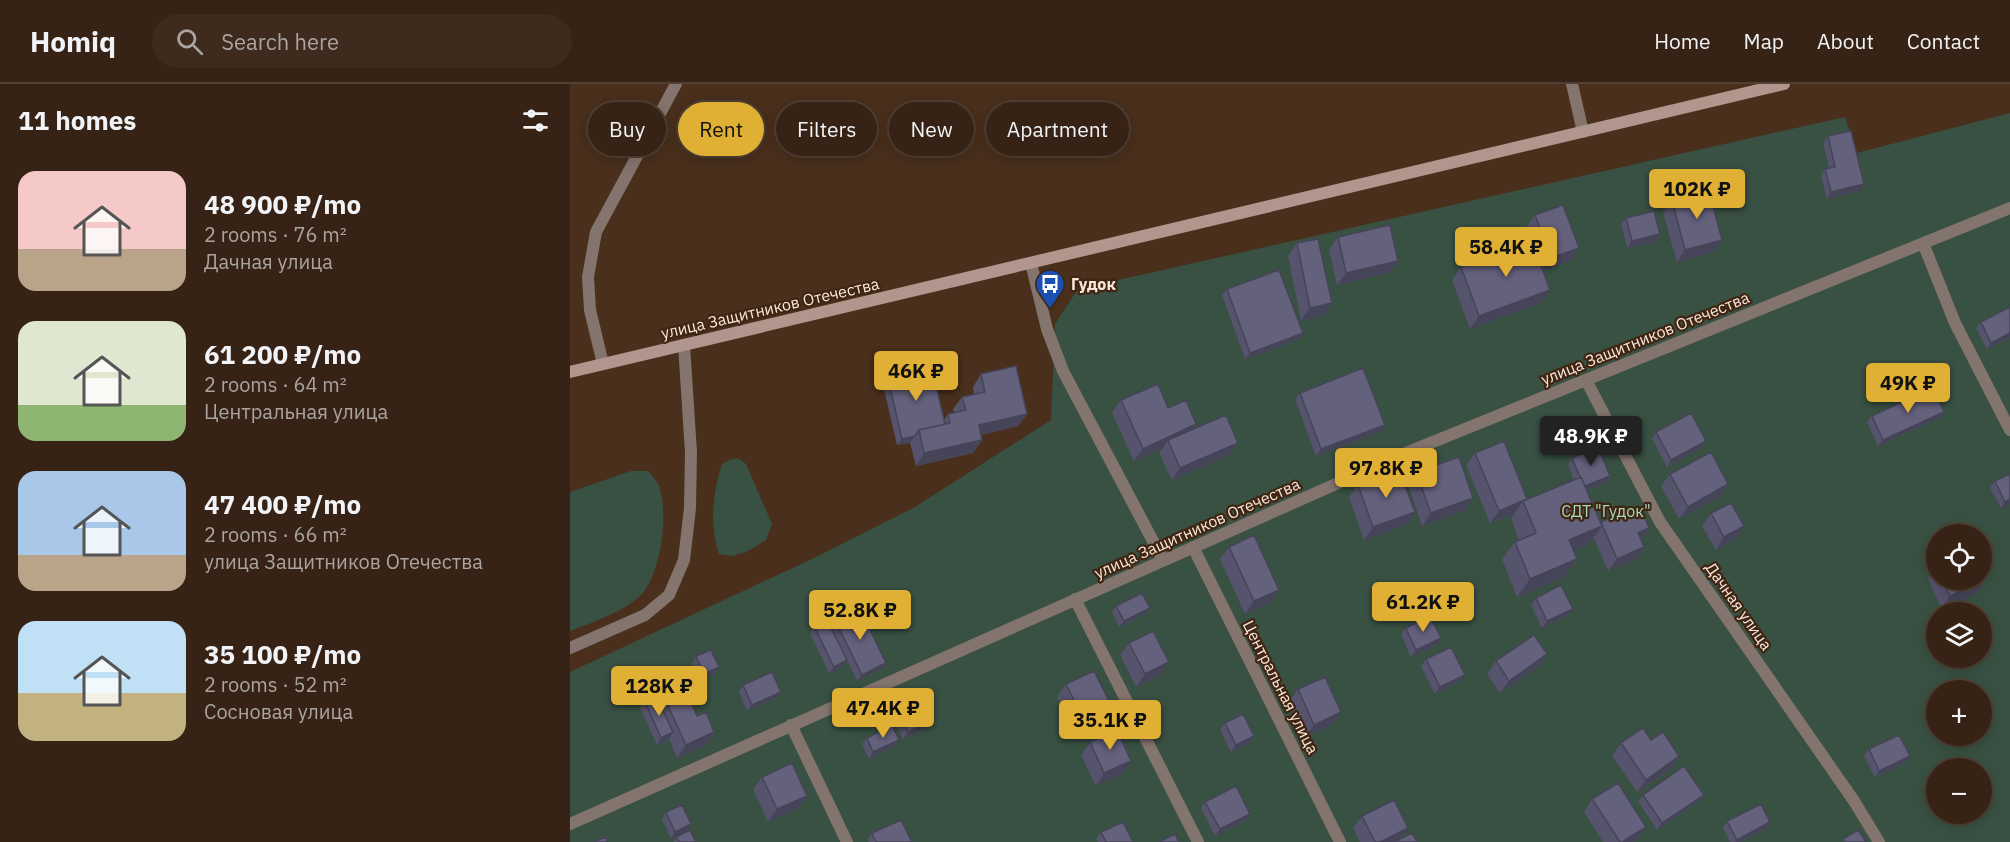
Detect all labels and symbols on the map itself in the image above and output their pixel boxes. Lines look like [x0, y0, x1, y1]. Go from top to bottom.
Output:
pin: 102K ₽ [1648, 169, 1746, 220]
pin: 58.4K ₽ [1451, 227, 1561, 278]
bus stop icon: Гудок [1034, 268, 1066, 310]
street label: улица Защитников Отечества [659, 273, 881, 343]
place label: Гудок [1071, 274, 1116, 294]
street label: улица Защитников Отечества [1538, 287, 1753, 389]
pin: 46K ₽ [874, 351, 958, 402]
pin: 49K ₽ [1866, 363, 1950, 414]
pin: 48.9K ₽ [1536, 416, 1646, 467]
pin: 97.8K ₽ [1331, 448, 1441, 499]
street label: улица Защитников Отечества [1091, 473, 1303, 583]
park label: СДТ "Гудок" [1561, 501, 1651, 521]
street label: Дачная улица [1701, 558, 1777, 654]
pin: 61.2K ₽ [1368, 582, 1478, 633]
pin: 52.8K ₽ [805, 590, 915, 641]
street label: Центральная улица [1239, 617, 1324, 758]
pin: 128K ₽ [610, 666, 708, 717]
pin: 47.4K ₽ [828, 688, 938, 739]
pin: 35.1K ₽ [1055, 700, 1165, 751]

